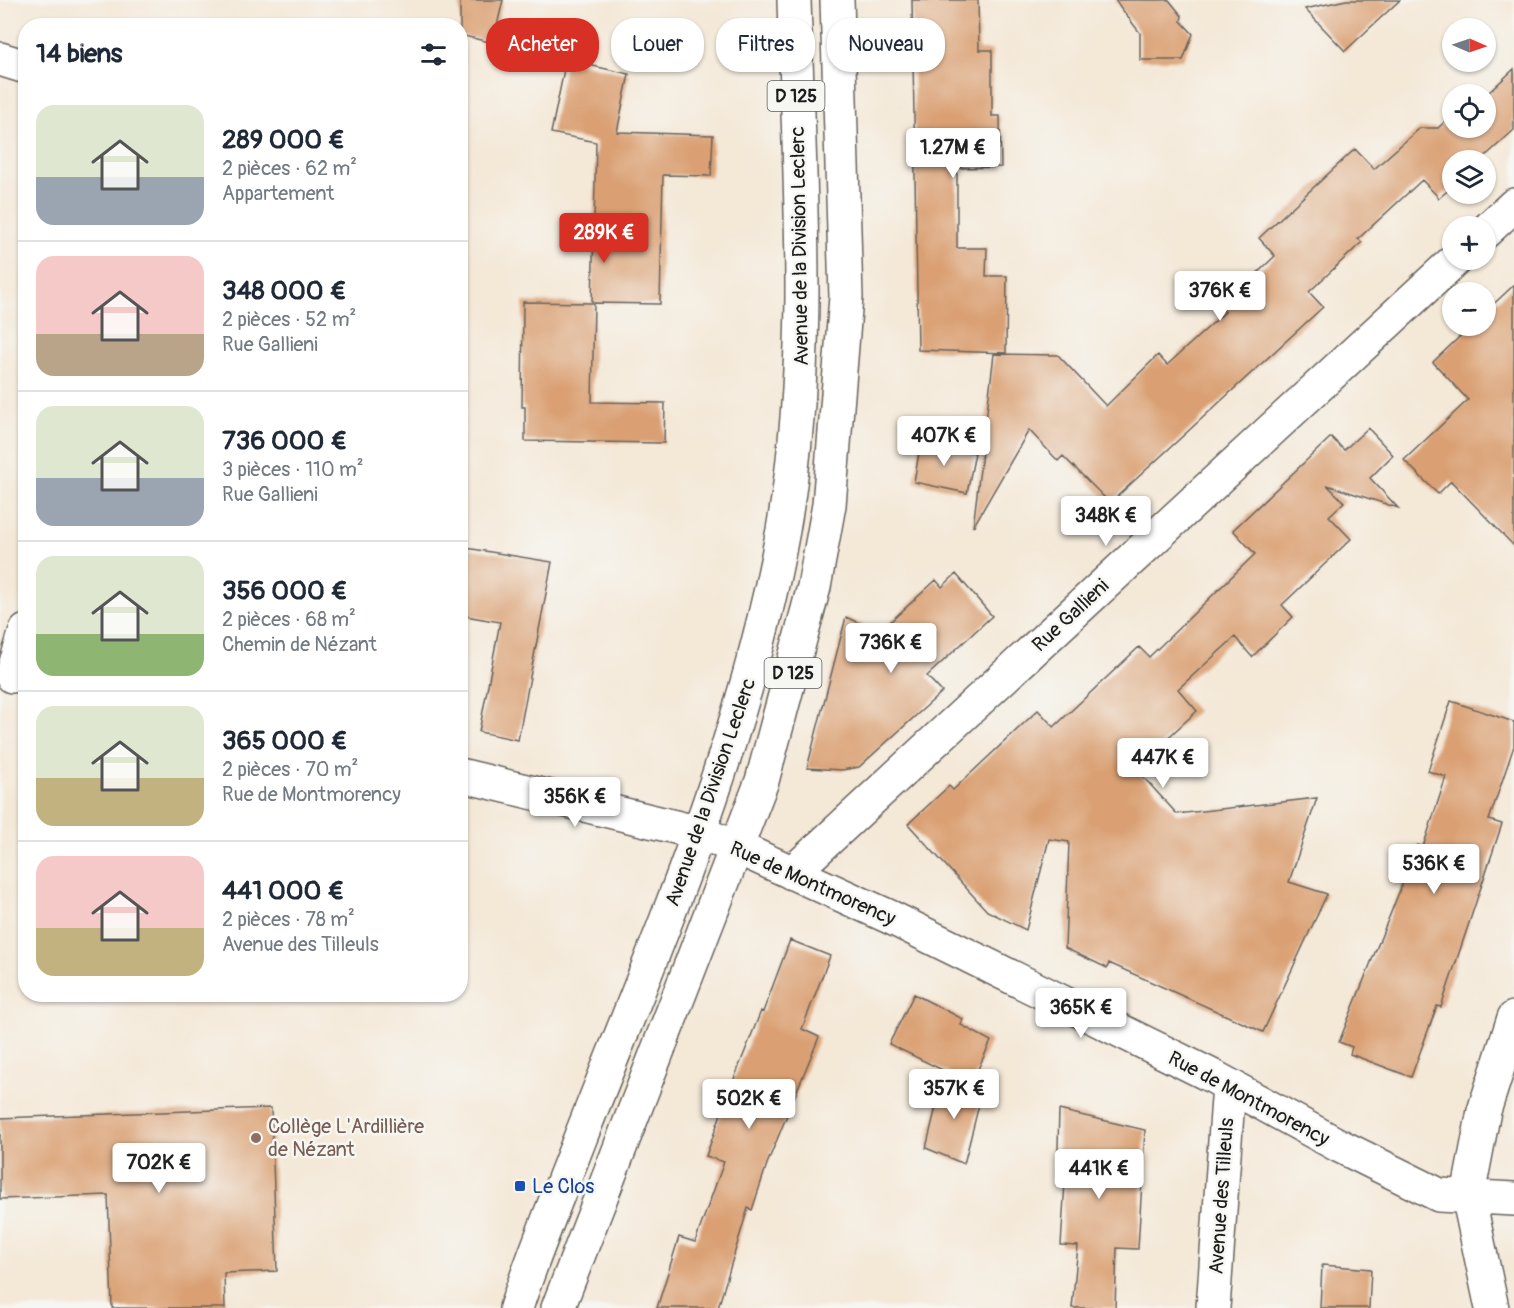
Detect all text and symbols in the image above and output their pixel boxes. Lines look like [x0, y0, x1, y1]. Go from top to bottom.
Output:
chip: Acheter [486, 18, 599, 72]
chip: Louer [611, 18, 704, 72]
chip: Filtres [716, 18, 815, 72]
chip: Nouveau [827, 18, 945, 72]
north arrow [1442, 18, 1496, 72]
map controls [1442, 18, 1496, 336]
text: 14 biens [36, 38, 122, 70]
icon: filters [417, 38, 450, 71]
road number: D 125 [768, 81, 824, 111]
button: locate [1442, 84, 1496, 138]
text: 289 000 € [222, 124, 345, 156]
street label: Avenue de la Division Leclerc [785, 126, 814, 366]
pin: 1.27M € [898, 128, 1008, 179]
icon: home [84, 129, 156, 201]
text: 1.27M € [920, 135, 986, 160]
button: layers [1442, 150, 1496, 204]
text: 2 pièces · 62 m² [222, 156, 357, 181]
text: Appartement [222, 181, 334, 206]
pin: 289K € [555, 213, 653, 264]
button: + [1442, 216, 1496, 270]
text: 289K € [573, 220, 635, 245]
pin: 376K € [1171, 271, 1269, 322]
text: 348 000 € [222, 275, 346, 307]
text: 376K € [1189, 278, 1251, 303]
icon: home [84, 280, 156, 352]
button: − [1442, 282, 1496, 336]
text: 2 pièces · 52 m² [222, 307, 356, 332]
text: Rue Gallieni [222, 332, 318, 357]
pin: 407K € [895, 416, 993, 467]
text: 407K € [911, 423, 977, 448]
text: 736 000 € [222, 425, 347, 457]
icon: home [84, 430, 156, 502]
text: 3 pièces · 110 m² [222, 457, 364, 482]
text: Rue Gallieni [222, 482, 318, 507]
pin: 348K € [1057, 496, 1155, 547]
text: 348K € [1075, 503, 1137, 528]
street label: Rue Gallieni [1027, 574, 1114, 657]
text: 356 000 € [222, 575, 347, 607]
icon: home [84, 580, 156, 652]
text: 2 pièces · 68 m² [222, 607, 356, 632]
pin: 736K € [842, 623, 940, 674]
text: 736K € [860, 630, 922, 655]
text: Chemin de Nézant [222, 632, 377, 657]
road number: D 125 [764, 658, 822, 688]
street label: Avenue de la Division Leclerc [660, 675, 761, 910]
text: 365 000 € [222, 725, 347, 757]
icon: home [84, 730, 156, 802]
pin: 447K € [1114, 738, 1212, 789]
text: 447K € [1131, 745, 1195, 770]
text: 2 pièces · 70 m² [222, 757, 358, 782]
pin: 356K € [526, 777, 624, 828]
text: Rue de Montmorency [222, 782, 401, 807]
text: 356K € [543, 784, 607, 809]
street label: Rue de Montmorency [726, 836, 900, 931]
pin: 536K € [1385, 844, 1483, 895]
text: 536K € [1402, 851, 1466, 876]
text: 441 000 € [222, 875, 344, 907]
icon: home [84, 880, 156, 952]
text: 2 pièces · 78 m² [222, 907, 355, 932]
text: Avenue des Tilleuls [222, 932, 379, 957]
pin: 365K € [1032, 988, 1130, 1039]
text: 365K € [1049, 995, 1113, 1020]
street label: Rue de Montmorency [1164, 1045, 1334, 1152]
pin: 357K € [905, 1069, 1003, 1120]
text: 357K € [923, 1076, 985, 1101]
pin: 502K € [700, 1079, 798, 1130]
text: 502K € [716, 1086, 782, 1111]
place label: Collège L'Ardillière de Nézant [268, 1114, 424, 1162]
street label: Avenue des Tilleuls [1204, 1117, 1239, 1275]
marker: Collège L'Ardillière de Nézant [249, 1131, 263, 1145]
pin: 702K € [110, 1143, 208, 1194]
pin: 441K € [1050, 1149, 1148, 1200]
text: 702K € [126, 1150, 192, 1175]
text: 441K € [1069, 1156, 1129, 1181]
place label: Le Clos [532, 1174, 594, 1199]
marker: Le Clos [513, 1179, 527, 1193]

